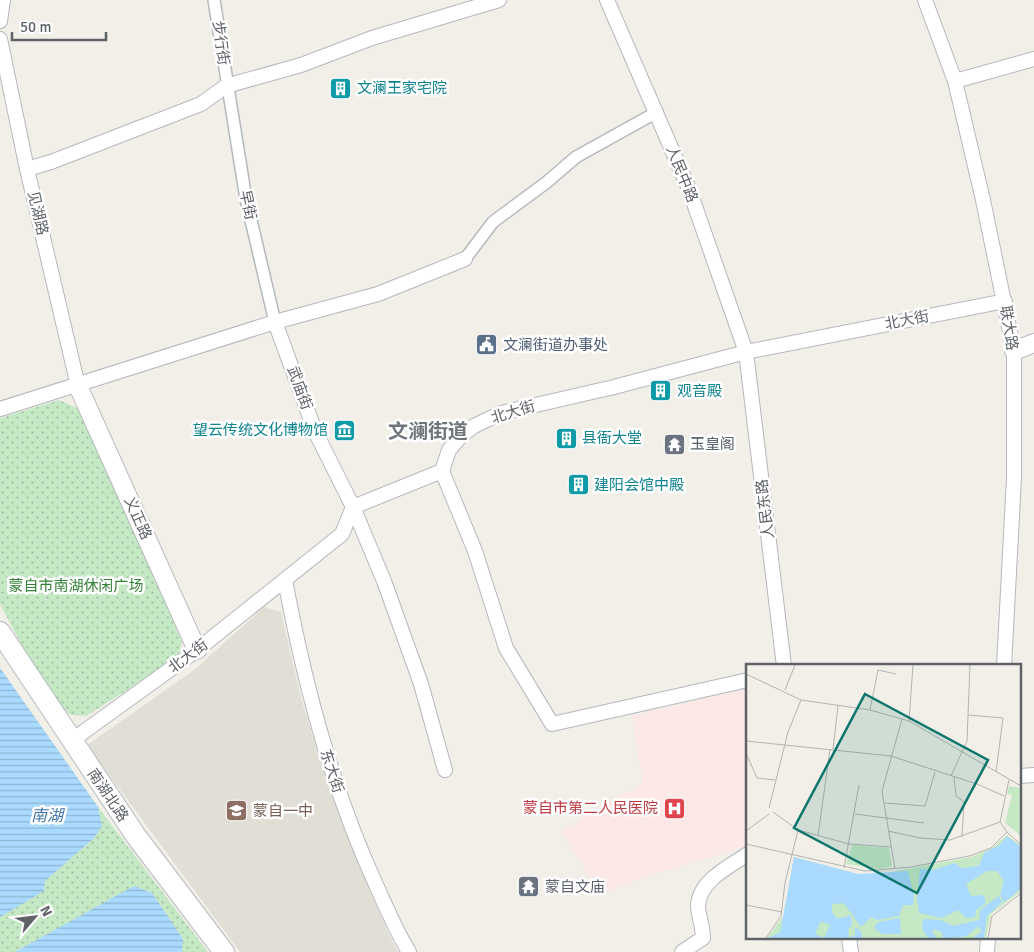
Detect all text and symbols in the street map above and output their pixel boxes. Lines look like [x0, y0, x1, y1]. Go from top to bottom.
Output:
scale bar [12, 10, 106, 42]
text: 50 m [20, 18, 51, 36]
street label: 步行街 [209, 19, 233, 67]
building icon: 文澜王家宅院 [329, 76, 353, 100]
place label: 文澜王家宅院 [357, 79, 447, 97]
street label: 人民中路 [662, 143, 702, 205]
street label: 早街 [236, 188, 260, 222]
street label: 见湖路 [24, 189, 52, 237]
street label: 联大路 [997, 304, 1021, 352]
street label: 北大街 [883, 307, 931, 333]
public building icon: 文澜街道办事处 [475, 333, 499, 357]
place label: 文澜街道办事处 [503, 336, 608, 354]
street label: 武庙街 [284, 364, 316, 412]
building icon: 观音殿 [649, 379, 673, 403]
place label: 观音殿 [677, 382, 722, 400]
street label: 北大街 [489, 397, 537, 427]
museum icon: 望云传统文化博物馆 [332, 418, 356, 442]
district label: 文澜街道 [388, 419, 468, 444]
place label: 望云传统文化博物馆 [193, 421, 328, 439]
building icon: 县衙大堂 [554, 426, 578, 450]
place label: 县衙大堂 [582, 429, 642, 447]
temple icon: 玉皇阁 [662, 432, 686, 456]
place label: 玉皇阁 [690, 435, 735, 453]
building icon: 建阳会馆中殿 [566, 473, 590, 497]
place label: 建阳会馆中殿 [594, 476, 684, 494]
street label: 人民东路 [752, 478, 778, 540]
street label: 义正路 [121, 494, 155, 542]
park label: 蒙自市南湖休闲广场 [8, 577, 144, 595]
street label: 北大街 [165, 635, 211, 677]
inset map [746, 664, 1022, 940]
street label: 东大街 [316, 747, 348, 795]
street label: 南湖北路 [84, 765, 132, 825]
hospital icon: 蒙自市第二人民医院 [662, 796, 686, 820]
school or university icon: 蒙自一中 [225, 799, 249, 823]
place label: 蒙自市第二人民医院 [523, 799, 658, 817]
place label: 蒙自一中 [253, 802, 313, 820]
water label: 南湖 [31, 806, 66, 826]
temple icon: 蒙自文庙 [517, 875, 541, 899]
place label: 蒙自文庙 [545, 878, 605, 896]
north arrow [10, 892, 60, 942]
text: N [36, 903, 56, 919]

